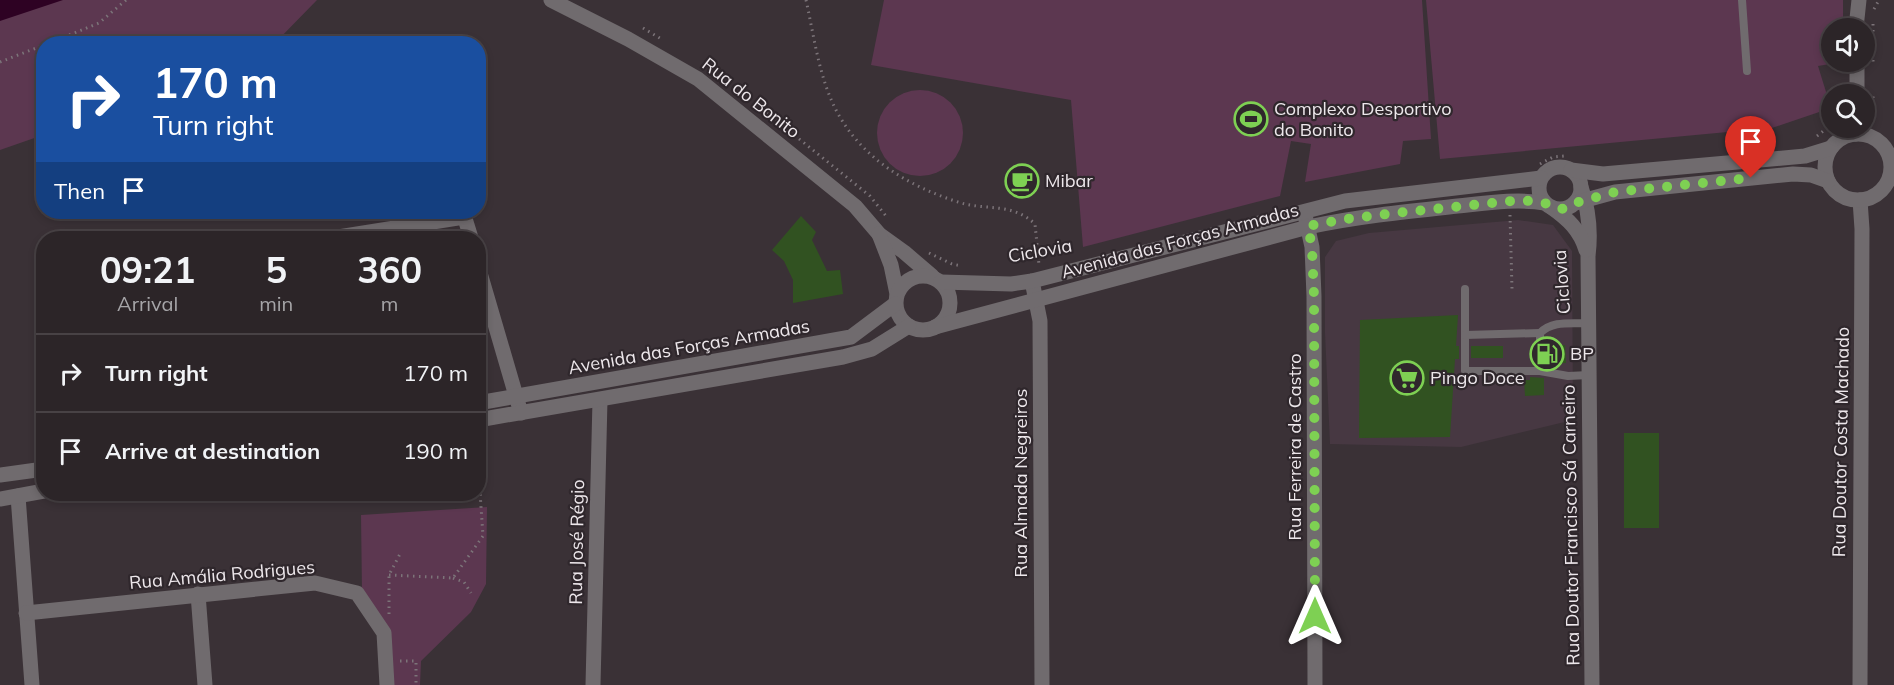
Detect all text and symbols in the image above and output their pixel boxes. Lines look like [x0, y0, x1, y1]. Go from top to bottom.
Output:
map controls [1821, 18, 1875, 138]
button: sound [1821, 18, 1875, 72]
street label: Rua do Bonito [698, 52, 805, 143]
text: 170 m [153, 56, 278, 109]
icon: right [54, 60, 132, 138]
button: search [1821, 84, 1875, 138]
place label: Complexo Desportivo do Bonito [1274, 97, 1452, 141]
sports icon: Complexo Desportivo do Bonito [1233, 101, 1269, 137]
text: Turn right [153, 108, 273, 142]
pin [1725, 116, 1776, 178]
icon: arrive [1734, 125, 1767, 158]
cafe icon: Mibar [1004, 163, 1040, 199]
place label: Mibar [1045, 169, 1093, 192]
icon: arrive [117, 174, 150, 207]
text: Then [54, 177, 105, 205]
street label: Avenida das Forças Armadas [1059, 198, 1301, 283]
street label: Ciclovia [1006, 234, 1074, 267]
text: 09:21 [100, 247, 195, 292]
text: 5 [265, 247, 287, 292]
text: 360 [357, 247, 422, 292]
street label: Ciclovia [1548, 249, 1575, 315]
text: Arrival [117, 291, 178, 316]
text: min [259, 291, 293, 316]
text: m [381, 291, 398, 316]
street label: Avenida das Forças Armadas [566, 314, 812, 379]
street label: Rua Doutor Costa Machado [1827, 327, 1854, 557]
fuel station icon: BP [1529, 336, 1565, 372]
place label: BP [1570, 342, 1594, 365]
street label: Rua Ferreira de Castro [1283, 354, 1306, 540]
icon: right [54, 357, 87, 390]
text: Turn right [105, 359, 208, 387]
text: 170 m [403, 359, 468, 387]
supermarket icon: Pingo Doce [1389, 360, 1425, 396]
place label: Pingo Doce [1430, 366, 1525, 389]
street label: Rua Doutor Francisco Sá Carneiro [1557, 384, 1584, 666]
street label: Rua Almada Negreiros [1009, 388, 1032, 577]
icon: arrive [54, 435, 87, 468]
text: Arrive at destination [105, 437, 320, 465]
text: 190 m [403, 437, 468, 465]
street label: Rua José Régio [564, 479, 589, 605]
street label: Rua Amália Rodrigues [128, 555, 316, 594]
position arrow [1283, 584, 1347, 648]

